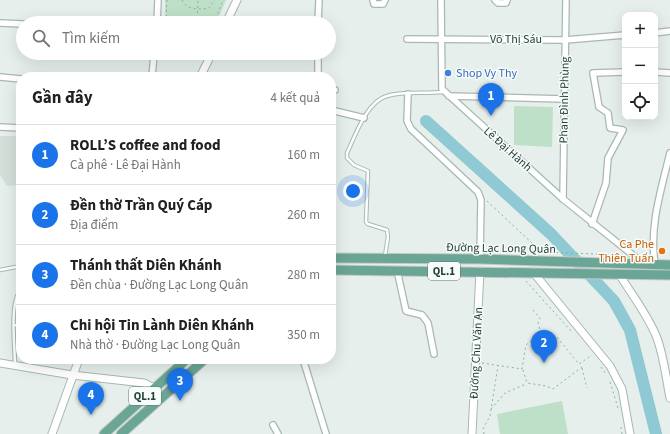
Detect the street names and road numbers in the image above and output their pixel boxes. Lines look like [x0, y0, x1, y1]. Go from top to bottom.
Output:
street label: Võ Thị Sáu [490, 31, 542, 48]
street label: Phan Đình Phùng [555, 56, 574, 144]
street label: Lê Đại Hành [480, 123, 536, 176]
street label: Đường Lạc Long Quân [446, 239, 556, 258]
road number: QL.1 [428, 262, 460, 280]
street label: Đường Chu Văn An [466, 307, 487, 399]
road number: QL.1 [129, 387, 161, 405]

